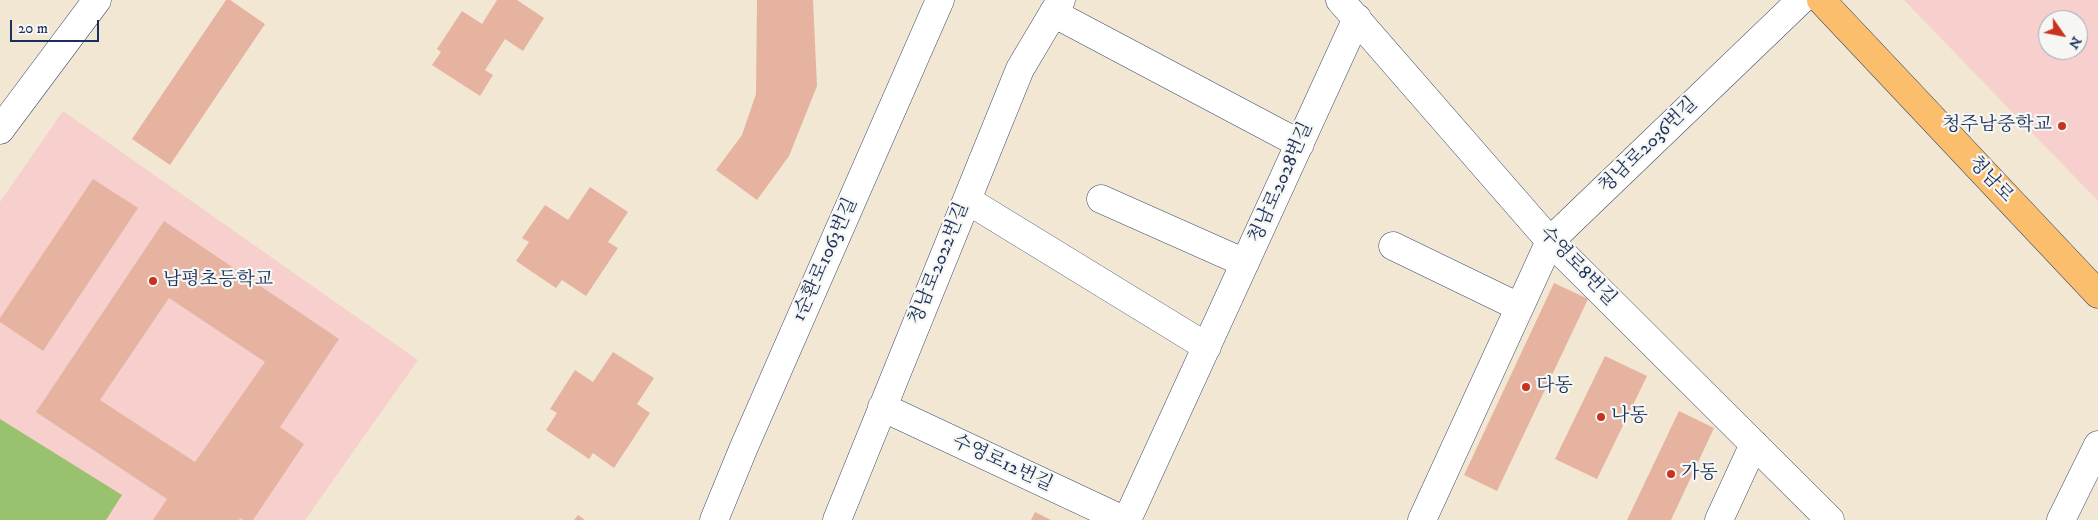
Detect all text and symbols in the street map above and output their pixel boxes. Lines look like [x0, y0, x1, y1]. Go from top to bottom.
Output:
scale bar [12, 10, 101, 42]
north arrow [2038, 10, 2088, 60]
text: 20 m [18, 19, 48, 38]
text: N [2064, 33, 2085, 52]
street label: 청남로2036번길 [1595, 93, 1703, 199]
place label: 청주남중학교 [1942, 115, 2052, 137]
street label: 청남로2028번길 [1245, 119, 1319, 247]
marker: 청주남중학교 [2056, 120, 2068, 132]
street label: 청남로 [1963, 152, 2017, 208]
street label: 1순환로1063번길 [789, 195, 863, 325]
street label: 청남로2022번길 [905, 199, 975, 329]
street label: 수영로8번길 [1534, 223, 1620, 311]
place label: 남평초등학교 [163, 270, 273, 292]
marker: 남평초등학교 [147, 275, 159, 287]
place label: 다동 [1536, 376, 1573, 398]
marker: 다동 [1520, 381, 1532, 393]
place label: 나동 [1611, 406, 1648, 428]
marker: 나동 [1595, 411, 1607, 423]
street label: 수영로12번길 [948, 431, 1056, 497]
place label: 가동 [1681, 463, 1718, 485]
marker: 가동 [1665, 468, 1677, 480]

